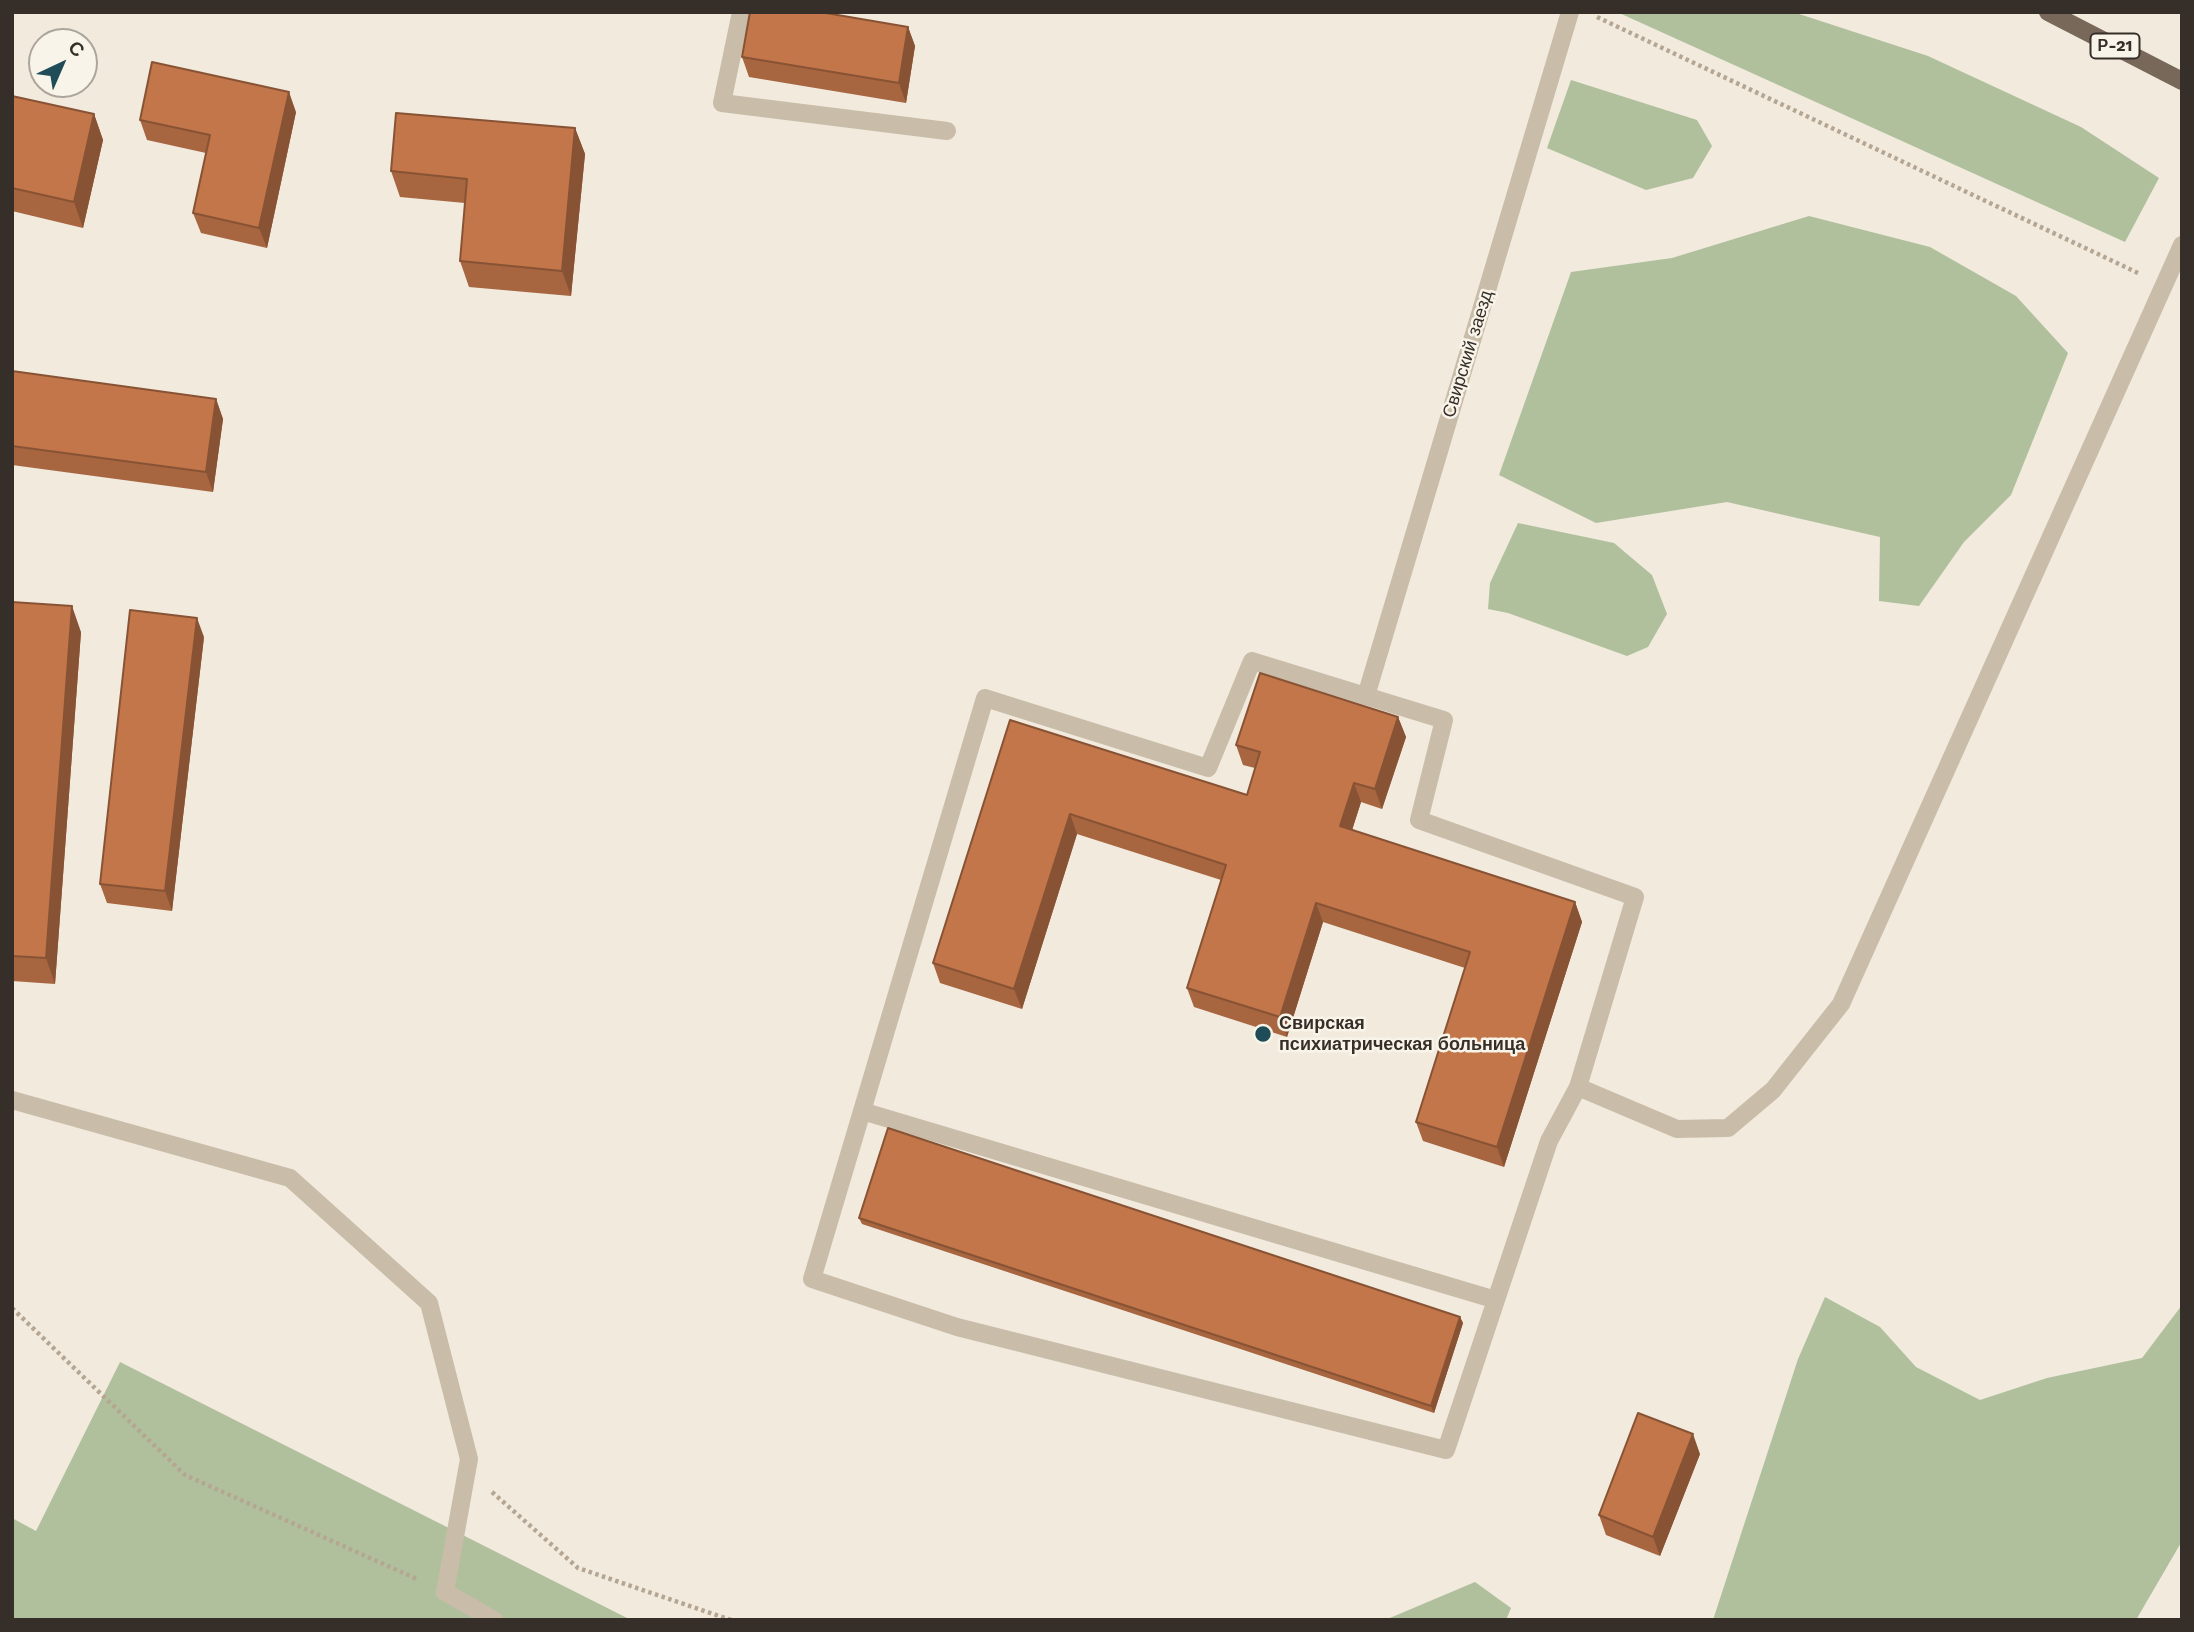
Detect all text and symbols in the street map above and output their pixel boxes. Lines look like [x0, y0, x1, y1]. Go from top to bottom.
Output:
north arrow [28, 28, 98, 98]
road number: Р-21 [2090, 34, 2140, 58]
text: С [64, 36, 89, 62]
street label: Свирский заезд [1438, 288, 1498, 420]
place label: Свирская психиатрическая больница [1279, 1013, 1525, 1056]
marker: Свирская психиатрическая больница [1253, 1024, 1273, 1044]

